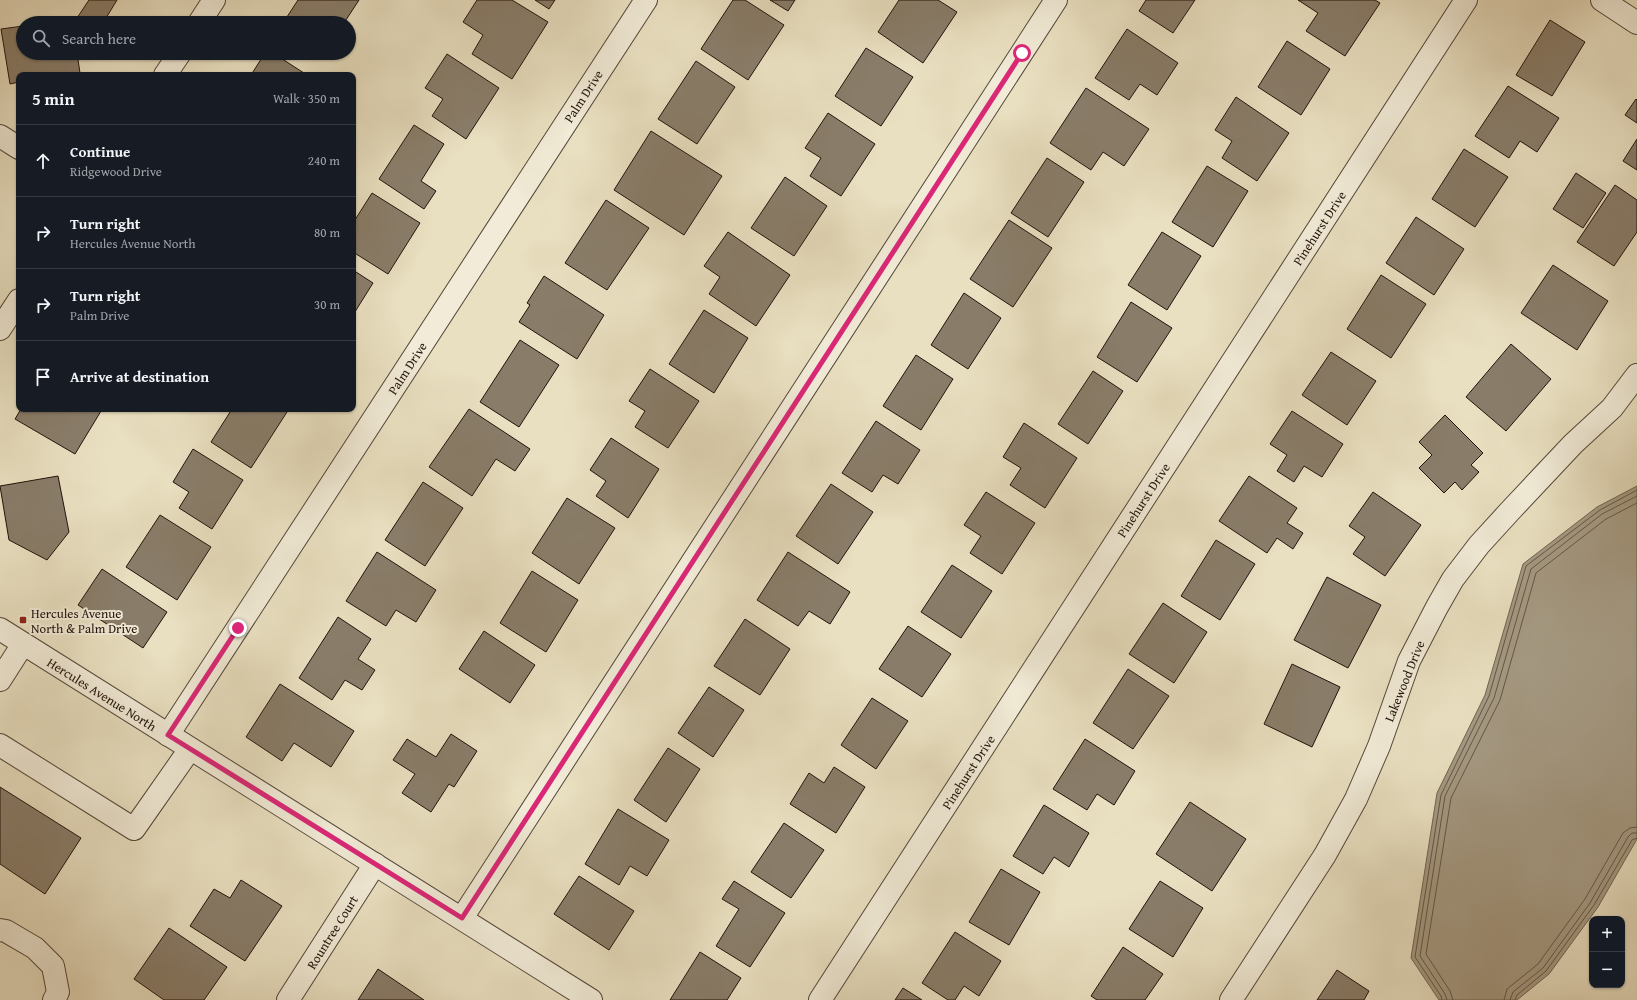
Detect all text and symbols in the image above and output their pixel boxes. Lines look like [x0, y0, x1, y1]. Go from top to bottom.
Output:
search box [16, 16, 356, 60]
icon: search [30, 27, 52, 49]
text: Search here [62, 28, 136, 49]
route start [1013, 44, 1031, 62]
street label: Palm Drive [559, 66, 608, 126]
text: 5 min [32, 86, 74, 111]
text: Walk · 350 m [273, 89, 340, 108]
text: Continue [70, 141, 131, 162]
icon: ahead [32, 150, 54, 172]
text: 240 m [308, 151, 340, 170]
text: Ridgewood Drive [70, 162, 162, 181]
street label: Pinehurst Drive [1288, 187, 1351, 269]
text: Turn right [70, 213, 141, 234]
icon: right [32, 222, 54, 244]
text: 80 m [314, 223, 340, 242]
text: Hercules Avenue North [70, 234, 196, 253]
text: Turn right [70, 285, 141, 306]
icon: right [32, 294, 54, 316]
text: 30 m [314, 295, 340, 314]
text: Palm Drive [70, 306, 129, 325]
street label: Palm Drive [383, 338, 432, 398]
icon: arrive [32, 366, 54, 388]
text: Arrive at destination [70, 366, 209, 387]
street label: Pinehurst Drive [1112, 459, 1175, 541]
place label: Hercules Avenue North & Palm Drive [31, 604, 137, 638]
marker: Hercules Avenue North & Palm Drive [18, 615, 28, 625]
route end [229, 619, 247, 637]
street label: Lakewood Drive [1380, 638, 1429, 725]
street label: Hercules Avenue North [43, 653, 161, 736]
street label: Pinehurst Drive [937, 731, 1000, 813]
street label: Rountree Court [302, 891, 363, 973]
map controls [1589, 916, 1625, 988]
button: + [1589, 916, 1625, 952]
button: − [1589, 952, 1625, 988]

